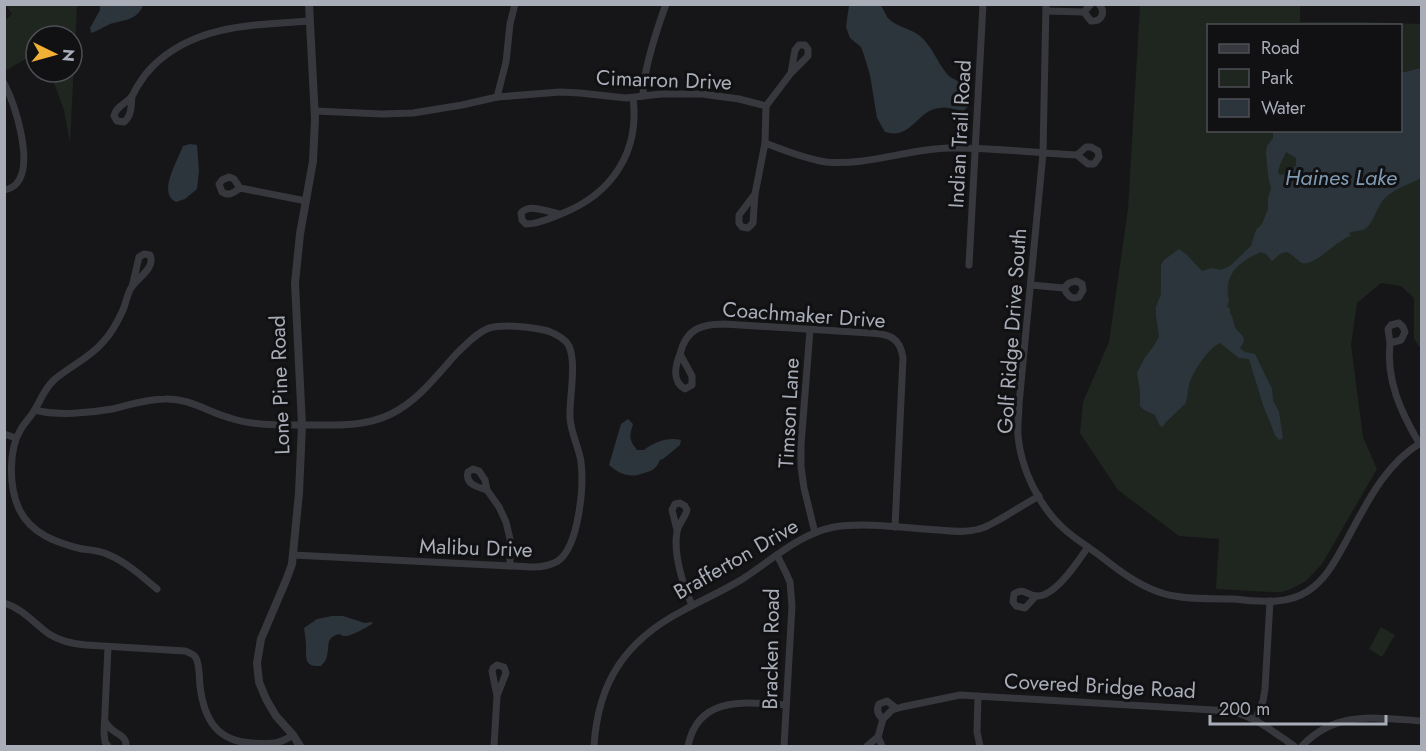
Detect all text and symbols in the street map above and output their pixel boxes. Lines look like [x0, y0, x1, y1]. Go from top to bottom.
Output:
north arrow [24, 24, 84, 84]
legend [1207, 24, 1402, 132]
text: Road [1261, 35, 1300, 61]
text: N [56, 48, 80, 63]
street label: Indian Trail Road [941, 59, 979, 209]
street label: Cimarron Drive [596, 63, 733, 97]
text: Park [1261, 65, 1293, 91]
text: Water [1261, 95, 1306, 121]
water label: Haines Lake [1285, 161, 1397, 193]
street label: Golf Ridge Drive South [990, 227, 1034, 435]
street label: Coachmaker Drive [721, 294, 887, 336]
street label: Lone Pine Road [263, 315, 297, 455]
street label: Timson Lane [771, 357, 807, 469]
street label: Brafferton Drive [668, 511, 804, 607]
street label: Malibu Drive [419, 531, 533, 565]
street label: Bracken Road [755, 588, 787, 710]
street label: Covered Bridge Road [1003, 666, 1197, 706]
scale bar [1210, 688, 1386, 726]
text: 200 m [1219, 696, 1270, 722]

